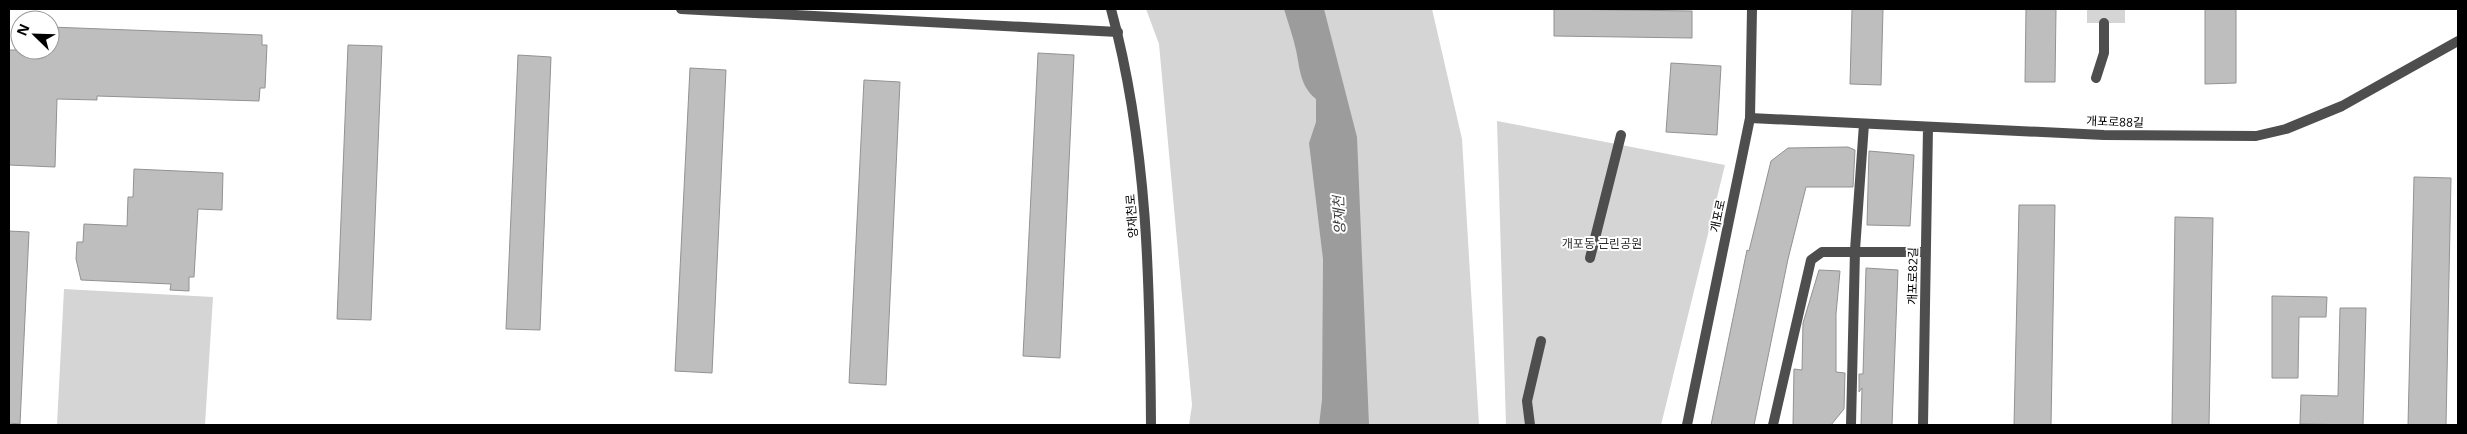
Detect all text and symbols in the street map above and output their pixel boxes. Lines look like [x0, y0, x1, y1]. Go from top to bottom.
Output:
north arrow [10, 10, 60, 60]
text: N [12, 21, 34, 39]
street label: 개포로88길 [2086, 112, 2144, 131]
street label: 양재천로 [1121, 193, 1142, 239]
water label: 양재천 [1328, 194, 1349, 235]
street label: 개포로 [1706, 198, 1729, 234]
park label: 개포동 근린공원 [1562, 235, 1642, 252]
street label: 개포로82길 [1903, 247, 1922, 305]

